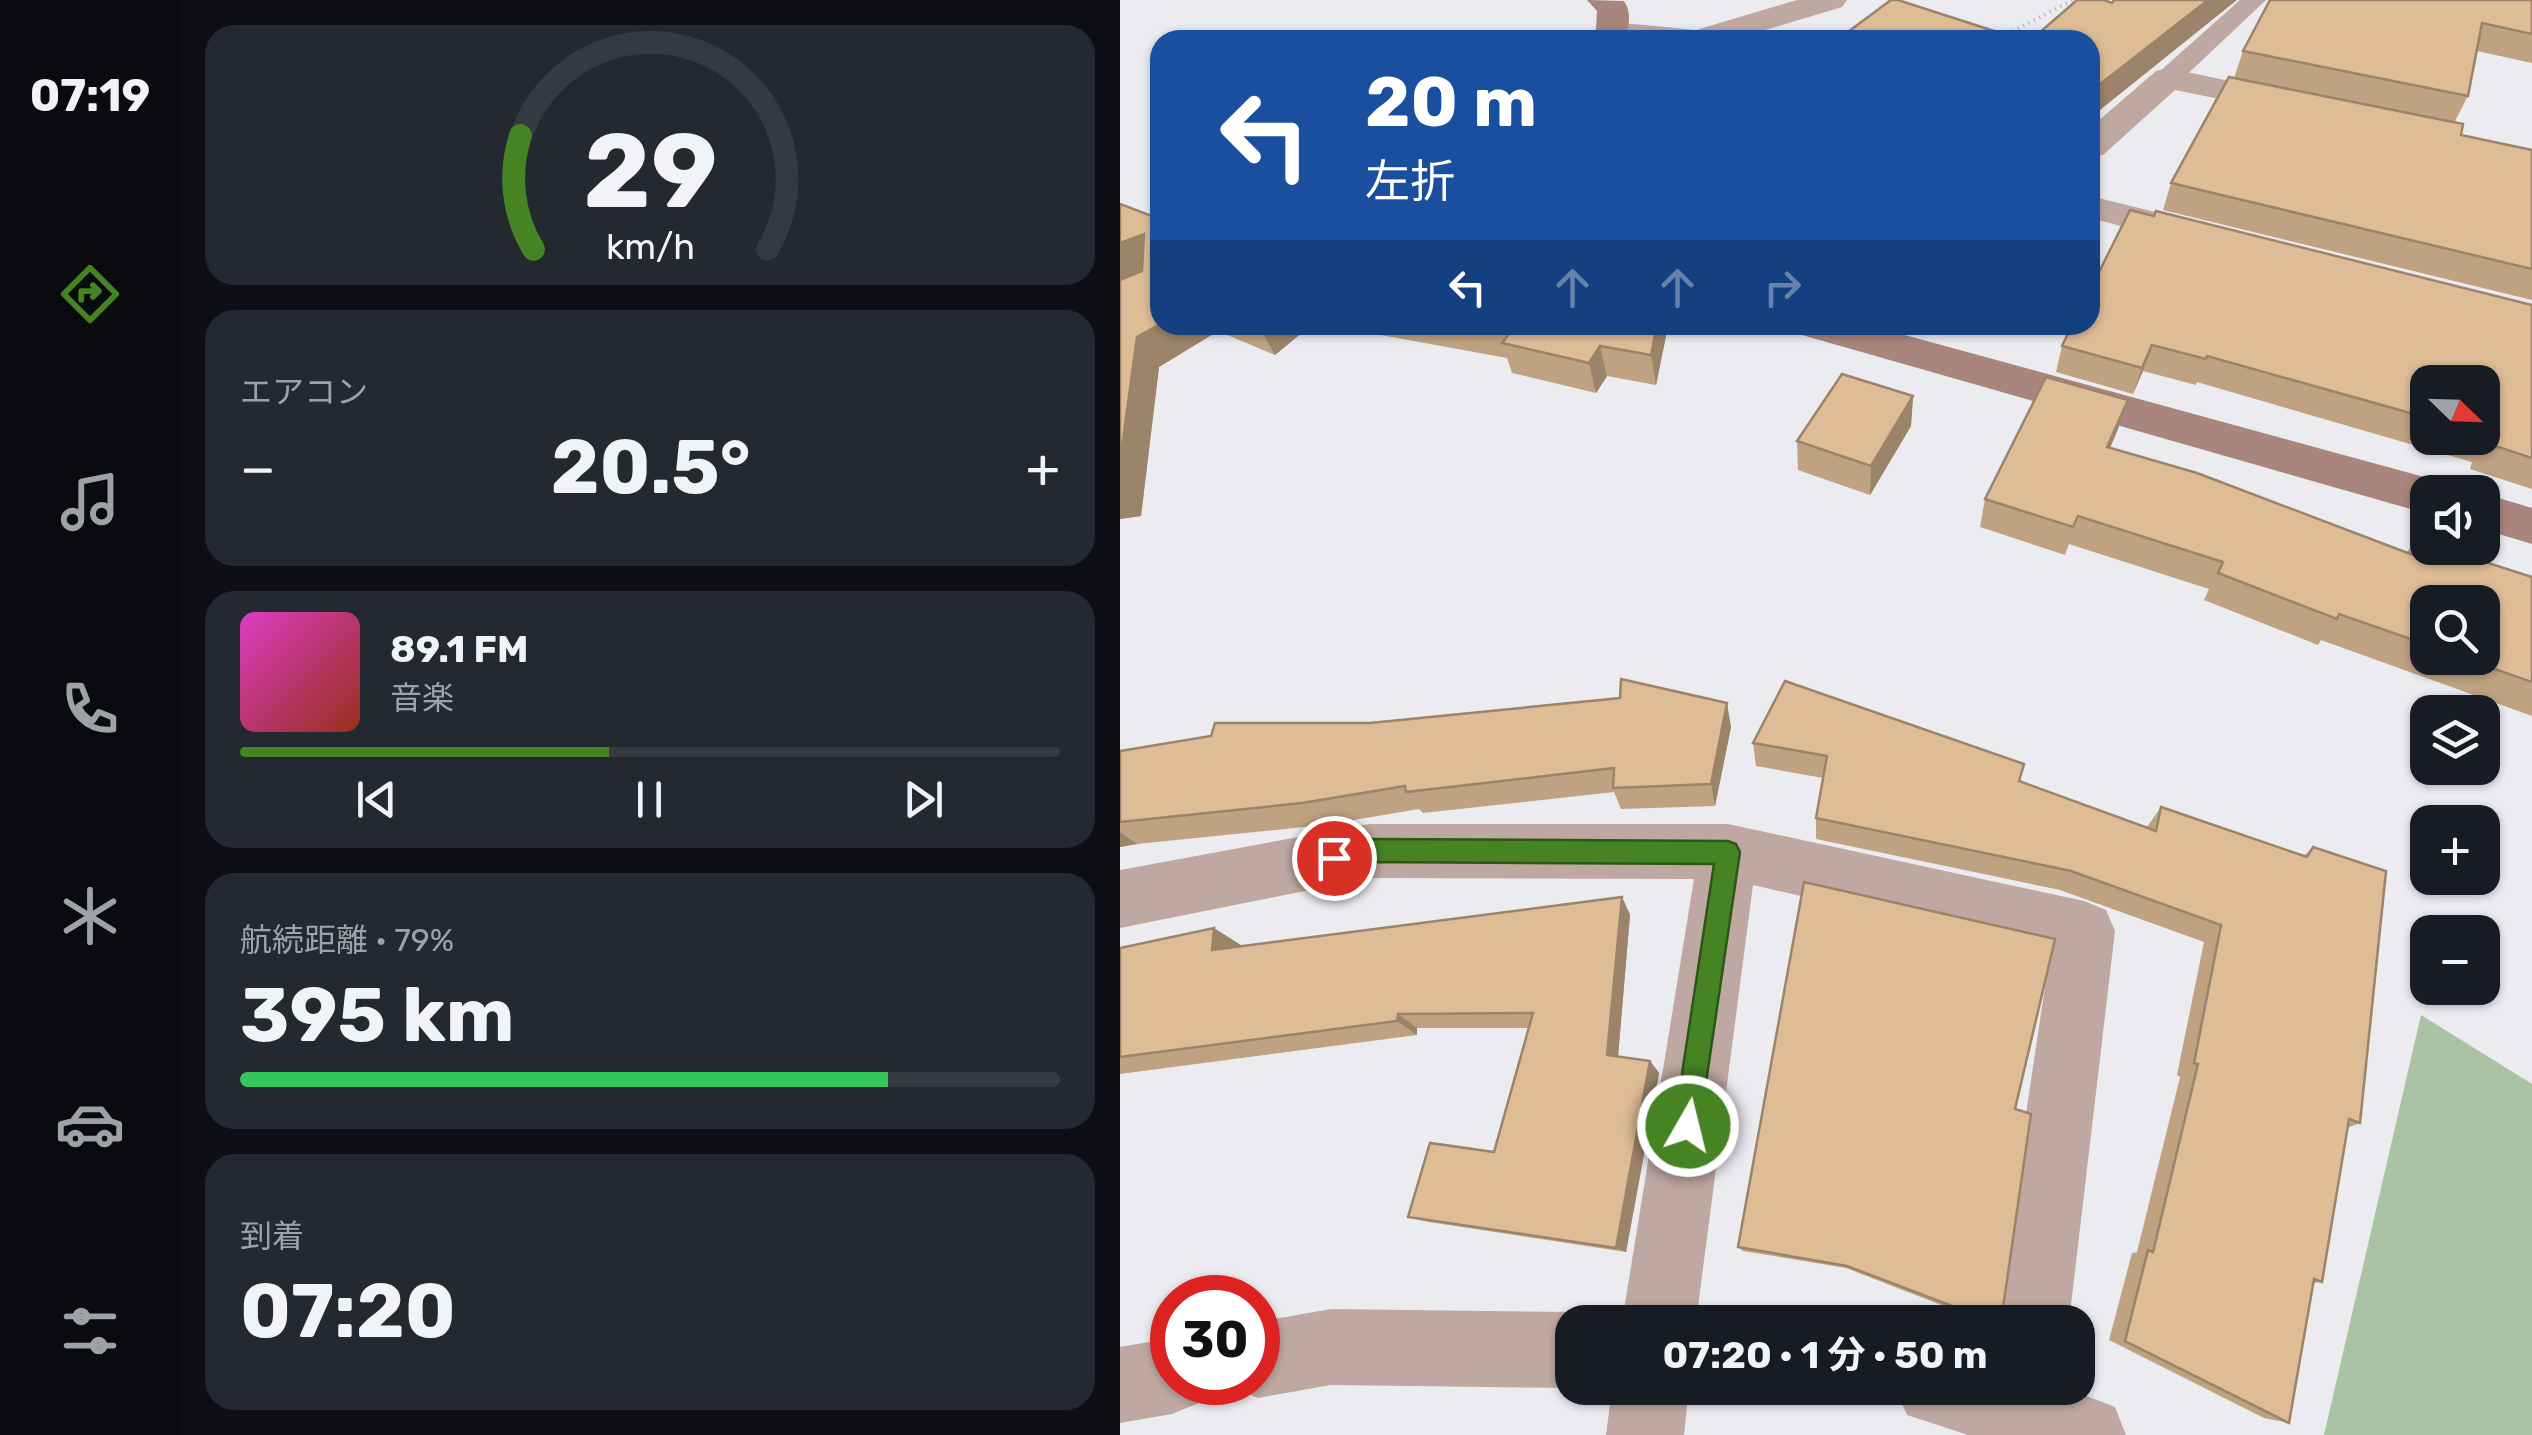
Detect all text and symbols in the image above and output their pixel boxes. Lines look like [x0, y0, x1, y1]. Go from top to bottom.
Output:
text: 20 m [1365, 61, 1537, 144]
text: 07:19 [30, 69, 150, 122]
icon: left [1200, 70, 1330, 200]
text: 29 [583, 110, 717, 233]
text: 左折 [1365, 155, 1455, 208]
text: km/h [605, 226, 695, 268]
icon: directions [55, 259, 125, 329]
icon: left [1440, 260, 1495, 315]
icon: ahead [1545, 260, 1600, 315]
icon: ahead [1650, 260, 1705, 315]
icon: right [1755, 260, 1810, 315]
north arrow [2410, 365, 2500, 455]
map controls [2410, 365, 2500, 1005]
text: エアコン [240, 373, 368, 411]
text: 20.5° [551, 423, 751, 512]
text: − [240, 436, 276, 501]
text: + [1026, 436, 1060, 501]
icon: music [55, 467, 125, 537]
button: sound [2410, 475, 2500, 565]
button: search [2410, 585, 2500, 675]
text: 89.1 FM [390, 626, 528, 672]
icon: phone [55, 674, 125, 744]
text: 音楽 [390, 679, 454, 717]
button: layers [2410, 695, 2500, 785]
icon: previous [349, 772, 404, 827]
icon: pause [622, 772, 677, 827]
icon: next [896, 772, 951, 827]
button: + [2410, 805, 2500, 895]
pin [1292, 816, 1377, 901]
icon: arrive [1307, 831, 1362, 886]
icon: climate [55, 881, 125, 951]
button: − [2410, 915, 2500, 1005]
text: 航続距離 · 79% [240, 921, 454, 959]
text: 395 km [240, 971, 515, 1060]
position arrow [1636, 1074, 1740, 1178]
icon: car [55, 1089, 125, 1159]
text: 到着 [240, 1217, 304, 1255]
text: 07:20 [240, 1267, 456, 1356]
speed limit sign: 30 [1150, 1275, 1280, 1405]
icon: filters [55, 1296, 125, 1366]
text: 07:20 · 1 分 · 50 m [1663, 1332, 1987, 1378]

